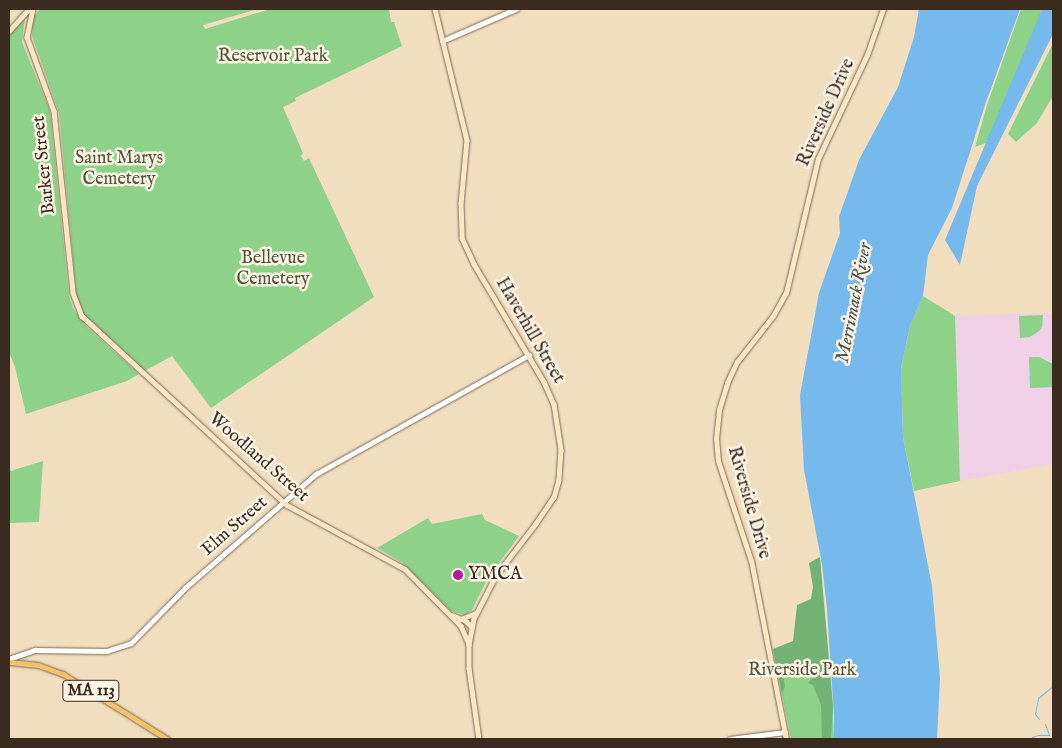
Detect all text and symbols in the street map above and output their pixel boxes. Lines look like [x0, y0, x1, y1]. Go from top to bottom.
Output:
park label: Reservoir Park [218, 46, 328, 68]
street label: Riverside Drive [794, 56, 860, 170]
street label: Barker Street [29, 115, 61, 215]
park label: Saint Marys Cemetery [75, 149, 163, 192]
water label: Merrimack River [832, 241, 878, 365]
park label: Bellevue Cemetery [236, 249, 310, 292]
street label: Haverhill Street [490, 274, 568, 388]
street label: Woodland Street [203, 409, 313, 507]
street label: Riverside Drive [722, 444, 774, 562]
street label: Elm Street [198, 493, 272, 561]
place label: YMCA [468, 564, 522, 586]
marker: YMCA [452, 569, 464, 581]
park label: Riverside Park [748, 660, 856, 682]
road number: MA 113 [62, 678, 120, 704]

